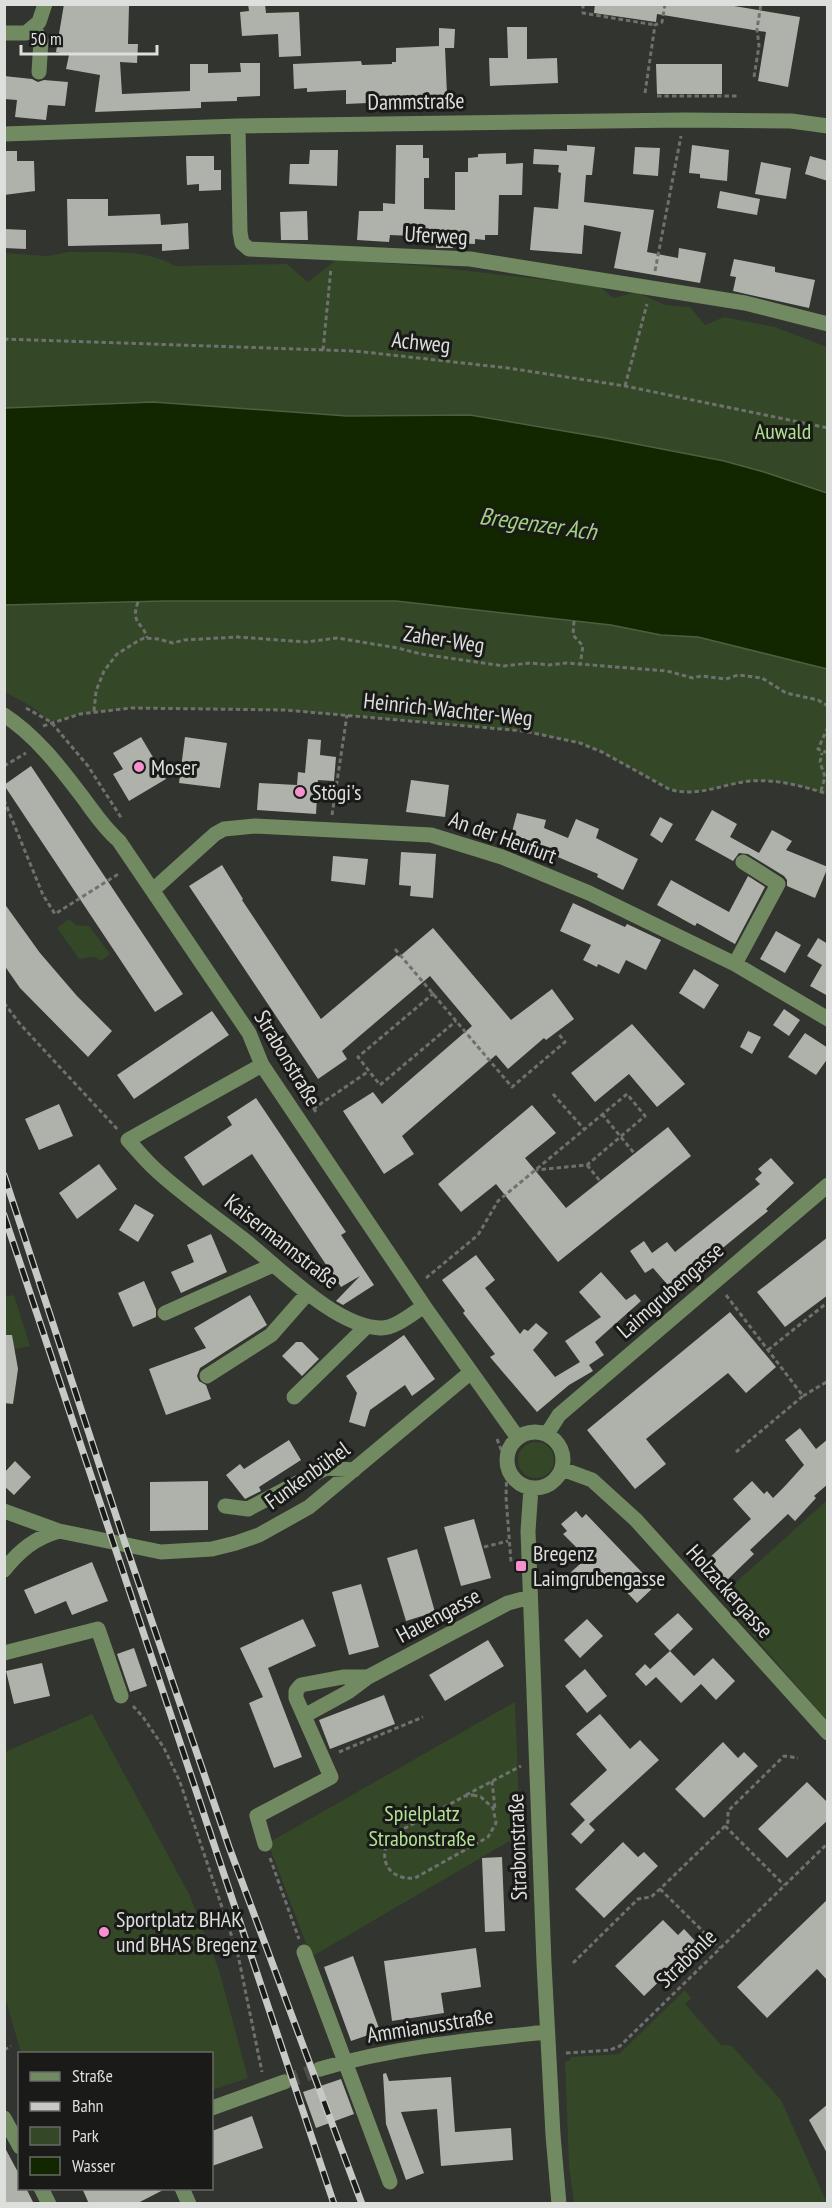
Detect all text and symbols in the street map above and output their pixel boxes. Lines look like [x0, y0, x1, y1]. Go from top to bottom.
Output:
scale bar [21, 18, 158, 56]
text: 50 m [30, 27, 62, 50]
street label: Dammstraße [367, 86, 465, 116]
street label: Uferweg [404, 219, 468, 251]
street label: Achweg [390, 325, 452, 359]
park label: Auwald [755, 417, 811, 445]
water label: Bregenzer Ach [478, 500, 600, 547]
street label: Zaher-Weg [402, 619, 486, 659]
street label: Heinrich-Wachter-Weg [362, 686, 534, 732]
place label: Moser [151, 753, 197, 781]
marker: Moser [132, 760, 146, 774]
place label: Stögi's [312, 778, 361, 806]
marker: Stögi's [293, 785, 307, 799]
street label: An der Heufurt [445, 805, 561, 869]
street label: Strabonstraße [248, 1005, 328, 1111]
street label: Kaisermannstraße [219, 1188, 345, 1294]
street label: Laimgrubengasse [611, 1236, 729, 1344]
street label: Funkenbühel [259, 1434, 356, 1515]
street label: Holzackergasse [681, 1538, 779, 1644]
place label: Bregenz Laimgrubengasse [533, 1539, 665, 1592]
marker: Bregenz Laimgrubengasse [514, 1559, 528, 1573]
street label: Hauengasse [391, 1581, 485, 1649]
street label: Strabonstraße [501, 1793, 533, 1901]
park label: Spielplatz Strabonstraße [368, 1799, 476, 1852]
place label: Sportplatz BHAK und BHAS Bregenz [116, 1905, 258, 1958]
street label: Strabönle [650, 1922, 722, 1994]
marker: Sportplatz BHAK und BHAS Bregenz [97, 1925, 111, 1939]
street label: Ammianusstraße [365, 2001, 495, 2049]
legend [18, 2052, 213, 2190]
text: Straße [72, 2064, 113, 2087]
text: Bahn [72, 2094, 104, 2117]
text: Park [72, 2124, 99, 2147]
text: Wasser [72, 2154, 115, 2177]

